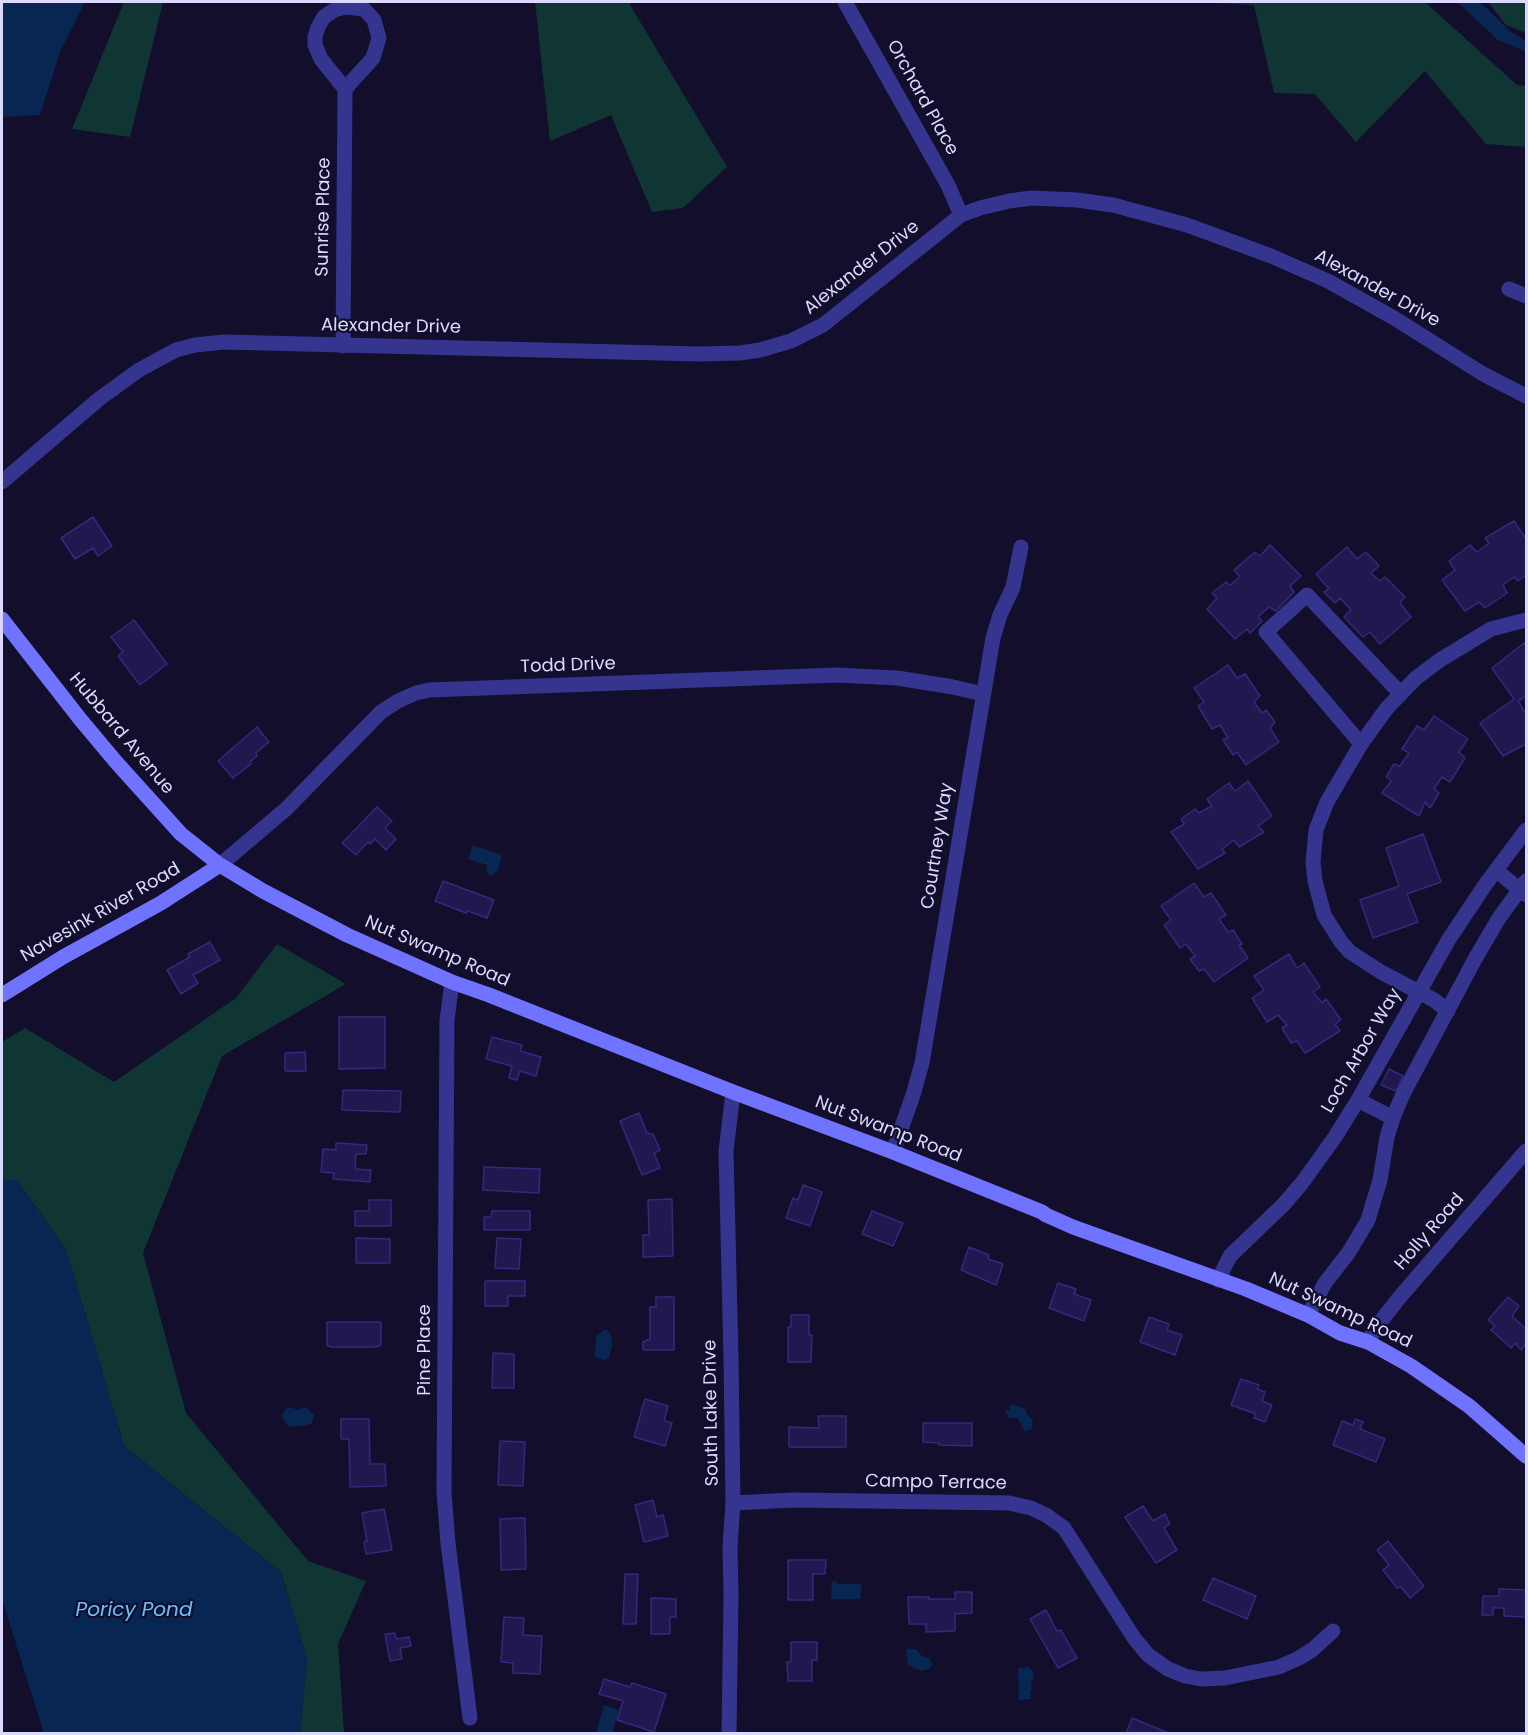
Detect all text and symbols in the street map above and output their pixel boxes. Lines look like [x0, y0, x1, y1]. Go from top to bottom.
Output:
street label: Orchard Place [881, 37, 963, 159]
street label: Sunrise Place [312, 157, 336, 277]
street label: Alexander Drive [800, 216, 924, 320]
street label: Alexander Drive [1311, 246, 1443, 332]
street label: Alexander Drive [321, 315, 461, 339]
street label: Todd Drive [520, 654, 616, 678]
street label: Hubbard Avenue [64, 669, 178, 799]
street label: Courtney Way [917, 781, 959, 911]
street label: Navesink River Road [17, 859, 185, 967]
street label: Nut Swamp Road [361, 912, 513, 992]
street label: Loch Arbor Way [1318, 985, 1406, 1117]
street label: Nut Swamp Road [812, 1092, 964, 1168]
street label: Holly Road [1391, 1189, 1469, 1275]
street label: Nut Swamp Road [1265, 1268, 1415, 1354]
street label: Pine Place [414, 1304, 436, 1396]
street label: South Lake Drive [700, 1339, 724, 1487]
street label: Campo Terrace [865, 1471, 1007, 1495]
water label: Poricy Pond [76, 1599, 192, 1623]

